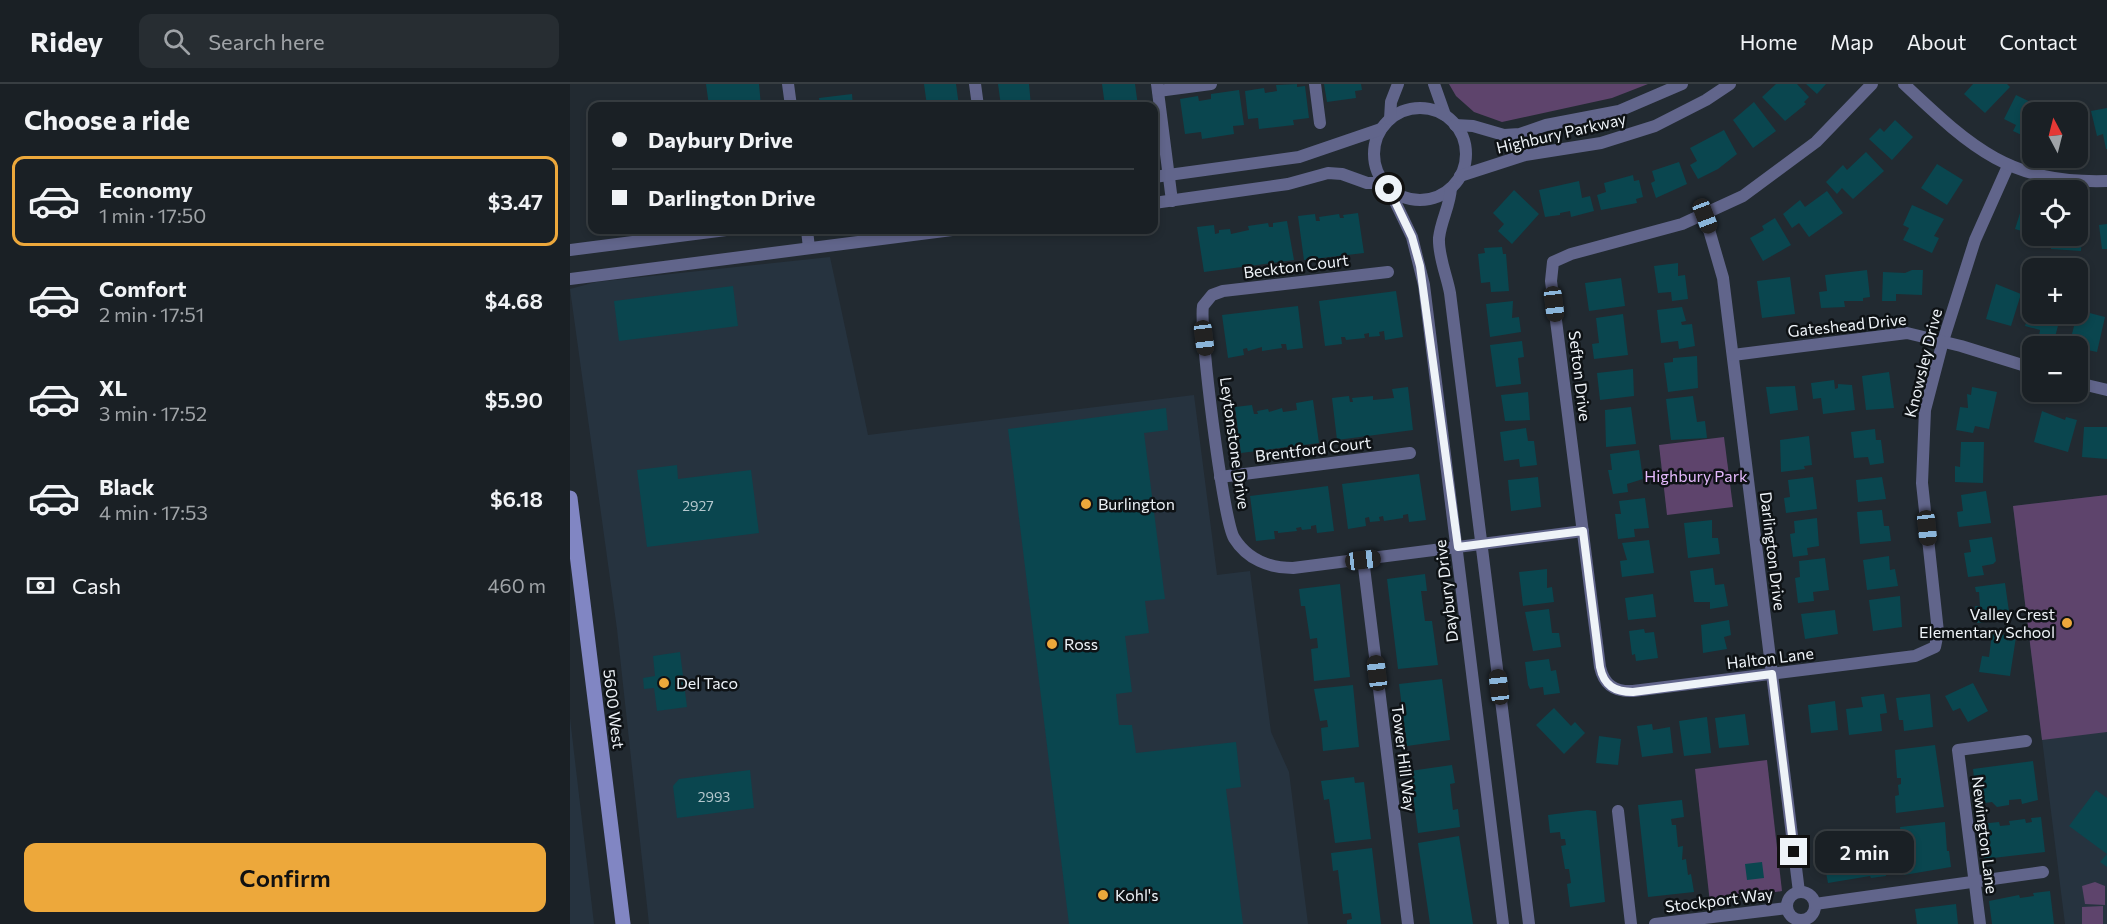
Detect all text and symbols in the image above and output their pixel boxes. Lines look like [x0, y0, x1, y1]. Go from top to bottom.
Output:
search box [139, 14, 559, 68]
text: Ridey [30, 24, 103, 58]
icon: search [160, 25, 193, 58]
text: Search here [208, 28, 325, 55]
text: Home [1740, 29, 1797, 54]
text: Map [1830, 29, 1874, 54]
text: About [1907, 29, 1966, 54]
text: Contact [1999, 29, 2077, 54]
north arrow [2022, 102, 2088, 168]
map controls [2022, 102, 2088, 402]
text: Choose a ride [24, 103, 190, 136]
street label: Highbury Parkway [1494, 108, 1628, 157]
text: Daybury Drive [648, 126, 793, 153]
icon: car [27, 174, 81, 228]
route start [1375, 175, 1402, 202]
text: Economy [99, 176, 193, 203]
button: locate [2022, 180, 2088, 246]
text: Darlington Drive [648, 184, 815, 211]
text: $3.47 [488, 188, 543, 215]
car [1690, 196, 1720, 236]
text: 1 min · 17:50 [99, 203, 206, 227]
street label: Beckton Court [1242, 250, 1350, 281]
button: + [2022, 258, 2088, 324]
icon: car [27, 273, 81, 327]
text: Comfort [99, 275, 187, 302]
car [1543, 285, 1565, 323]
text: $4.68 [485, 287, 543, 314]
text: 2 min · 17:51 [99, 302, 204, 326]
street label: Knowsley Drive [1900, 306, 1945, 419]
street label: Gateshead Drive [1787, 309, 1907, 340]
car [1193, 319, 1215, 357]
street label: Sefton Drive [1566, 330, 1595, 422]
button: − [2022, 336, 2088, 402]
icon: car [27, 372, 81, 426]
text: XL [99, 374, 127, 401]
street label: Leytonstone Drive [1217, 376, 1254, 510]
text: $5.90 [485, 386, 543, 413]
text: 3 min · 17:52 [99, 401, 207, 425]
street label: Brentford Court [1254, 432, 1373, 465]
park label: Highbury Park [1644, 466, 1748, 485]
icon: car [27, 471, 81, 525]
text: Black [99, 473, 154, 500]
text: $6.18 [490, 485, 543, 512]
street label: Darlington Drive [1757, 490, 1790, 611]
place label: Burlington [1098, 494, 1175, 513]
house number: 2927 [682, 497, 714, 514]
marker: Burlington [1079, 497, 1093, 511]
text: 4 min · 17:53 [99, 500, 208, 524]
car [1916, 509, 1938, 547]
street label: Daybury Drive [1430, 539, 1461, 643]
car [1344, 549, 1382, 571]
icon: cash [24, 569, 57, 602]
text: Cash [72, 572, 121, 599]
text: 460 m [488, 573, 546, 597]
place label: Valley Crest Elementary School [1919, 604, 2055, 641]
marker: Valley Crest Elementary School [2060, 616, 2074, 630]
place label: Ross [1064, 634, 1098, 653]
marker: Ross [1045, 637, 1059, 651]
street label: Halton Lane [1725, 643, 1815, 672]
car [1366, 654, 1388, 692]
street label: 5600 West [600, 668, 629, 750]
car [1488, 668, 1510, 706]
place label: Del Taco [676, 673, 738, 692]
marker: Del Taco [657, 676, 671, 690]
street label: Tower Hill Way [1388, 703, 1421, 813]
street label: Newington Lane [1969, 775, 2002, 895]
house number: 2993 [698, 788, 730, 805]
callout: 2 min [1815, 831, 1914, 873]
route end [1780, 838, 1807, 865]
text: 2 min [1840, 840, 1889, 864]
button: Confirm [24, 843, 546, 912]
street label: Stockport Way [1664, 883, 1774, 916]
place label: Kohl's [1115, 885, 1158, 904]
marker: Kohl's [1096, 888, 1110, 902]

